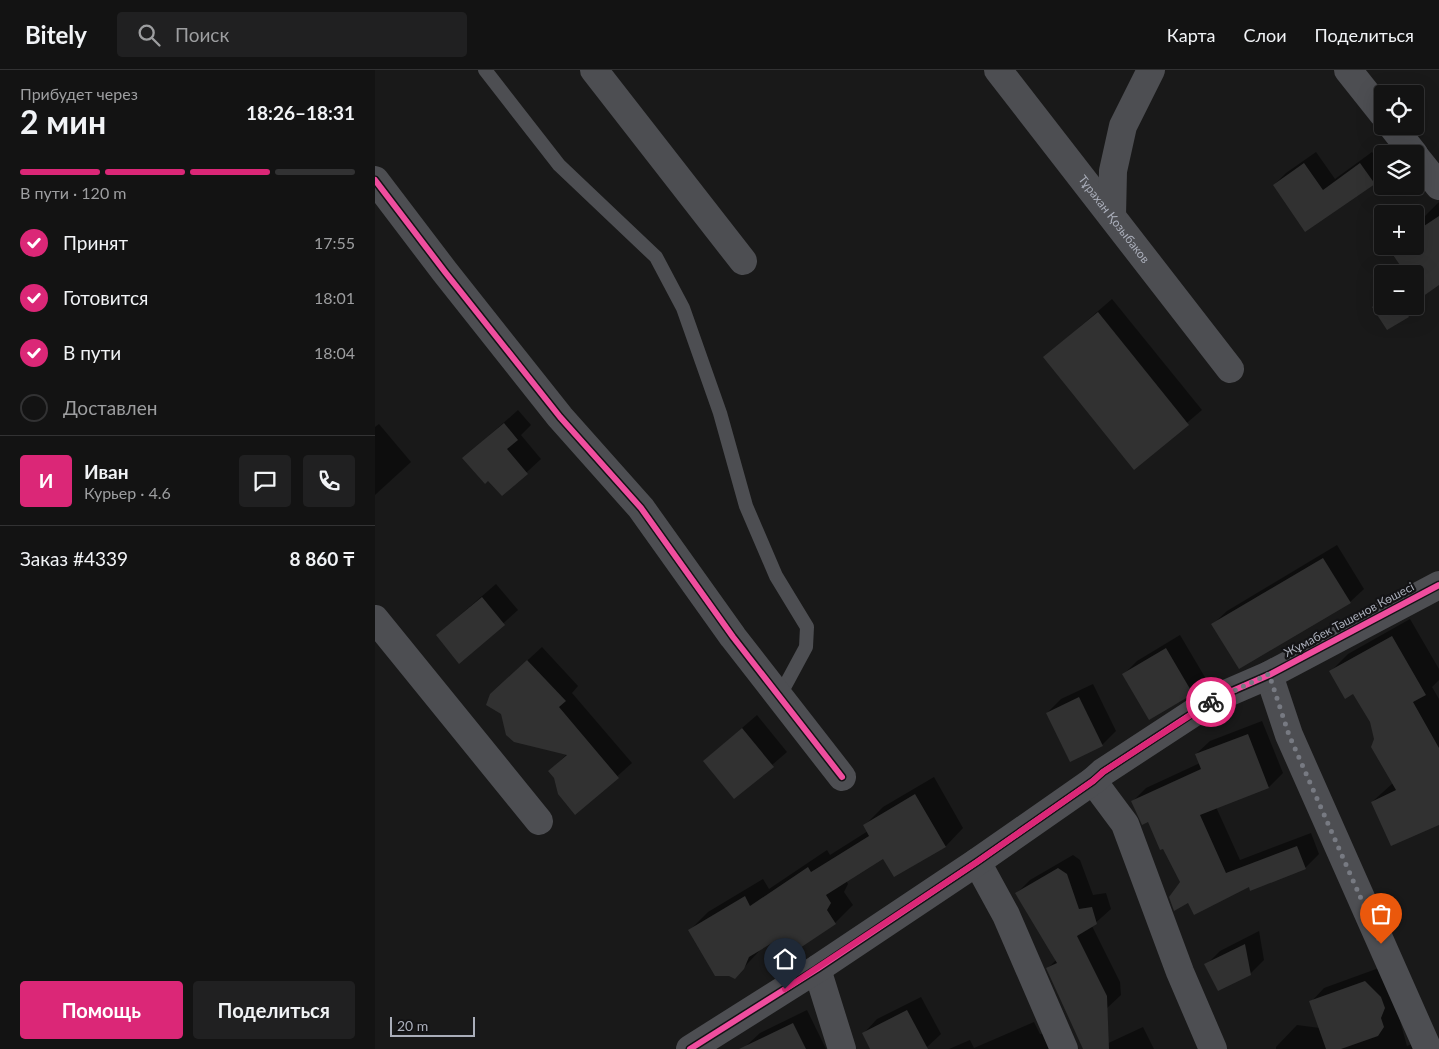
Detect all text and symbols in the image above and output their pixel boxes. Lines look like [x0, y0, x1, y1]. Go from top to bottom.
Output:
search box [117, 12, 467, 57]
text: Bitely [25, 20, 87, 49]
icon: search [135, 21, 163, 49]
text: Поиск [175, 23, 229, 46]
text: Карта [1167, 24, 1215, 46]
text: Слои [1243, 24, 1287, 46]
text: Поделиться [1315, 24, 1414, 46]
text: Прибудет через [20, 84, 138, 103]
map controls [1374, 85, 1424, 315]
button: locate [1374, 85, 1424, 135]
text: 18:26–18:31 [246, 101, 355, 124]
text: 2 мин [20, 102, 106, 141]
button: layers [1374, 145, 1424, 195]
street label: Тұрахан Қозыбаков [1075, 172, 1153, 266]
text: В пути · 120 m [20, 183, 126, 202]
button: + [1374, 205, 1424, 255]
icon: check [20, 229, 48, 257]
text: Принят [63, 231, 128, 254]
text: 17:55 [314, 233, 355, 252]
button: − [1374, 265, 1424, 315]
icon: check [20, 284, 48, 312]
text: Готовится [63, 286, 148, 309]
text: 18:01 [314, 288, 355, 307]
icon: check [20, 339, 48, 367]
text: В пути [63, 341, 121, 364]
text: 18:04 [314, 343, 355, 362]
text: Доставлен [63, 396, 157, 419]
button: chat [239, 455, 291, 507]
button: phone [303, 455, 355, 507]
text: Иван [84, 460, 129, 483]
text: И [39, 469, 53, 492]
text: Курьер · 4.6 [84, 483, 171, 502]
text: Заказ #4339 [20, 547, 128, 570]
text: 8 860 ₸ [290, 547, 355, 570]
street label: Жұмабек Тәшенов Көшесі [1281, 579, 1416, 660]
courier [1186, 677, 1236, 727]
icon: bike [1197, 688, 1225, 716]
pin [1360, 893, 1402, 944]
icon: bag [1367, 900, 1395, 928]
pin [764, 938, 806, 989]
icon: home [771, 945, 799, 973]
button: Помощь [20, 981, 183, 1039]
button: Поделиться [193, 981, 355, 1039]
scale bar [390, 1014, 475, 1037]
text: 20 m [397, 1017, 428, 1034]

